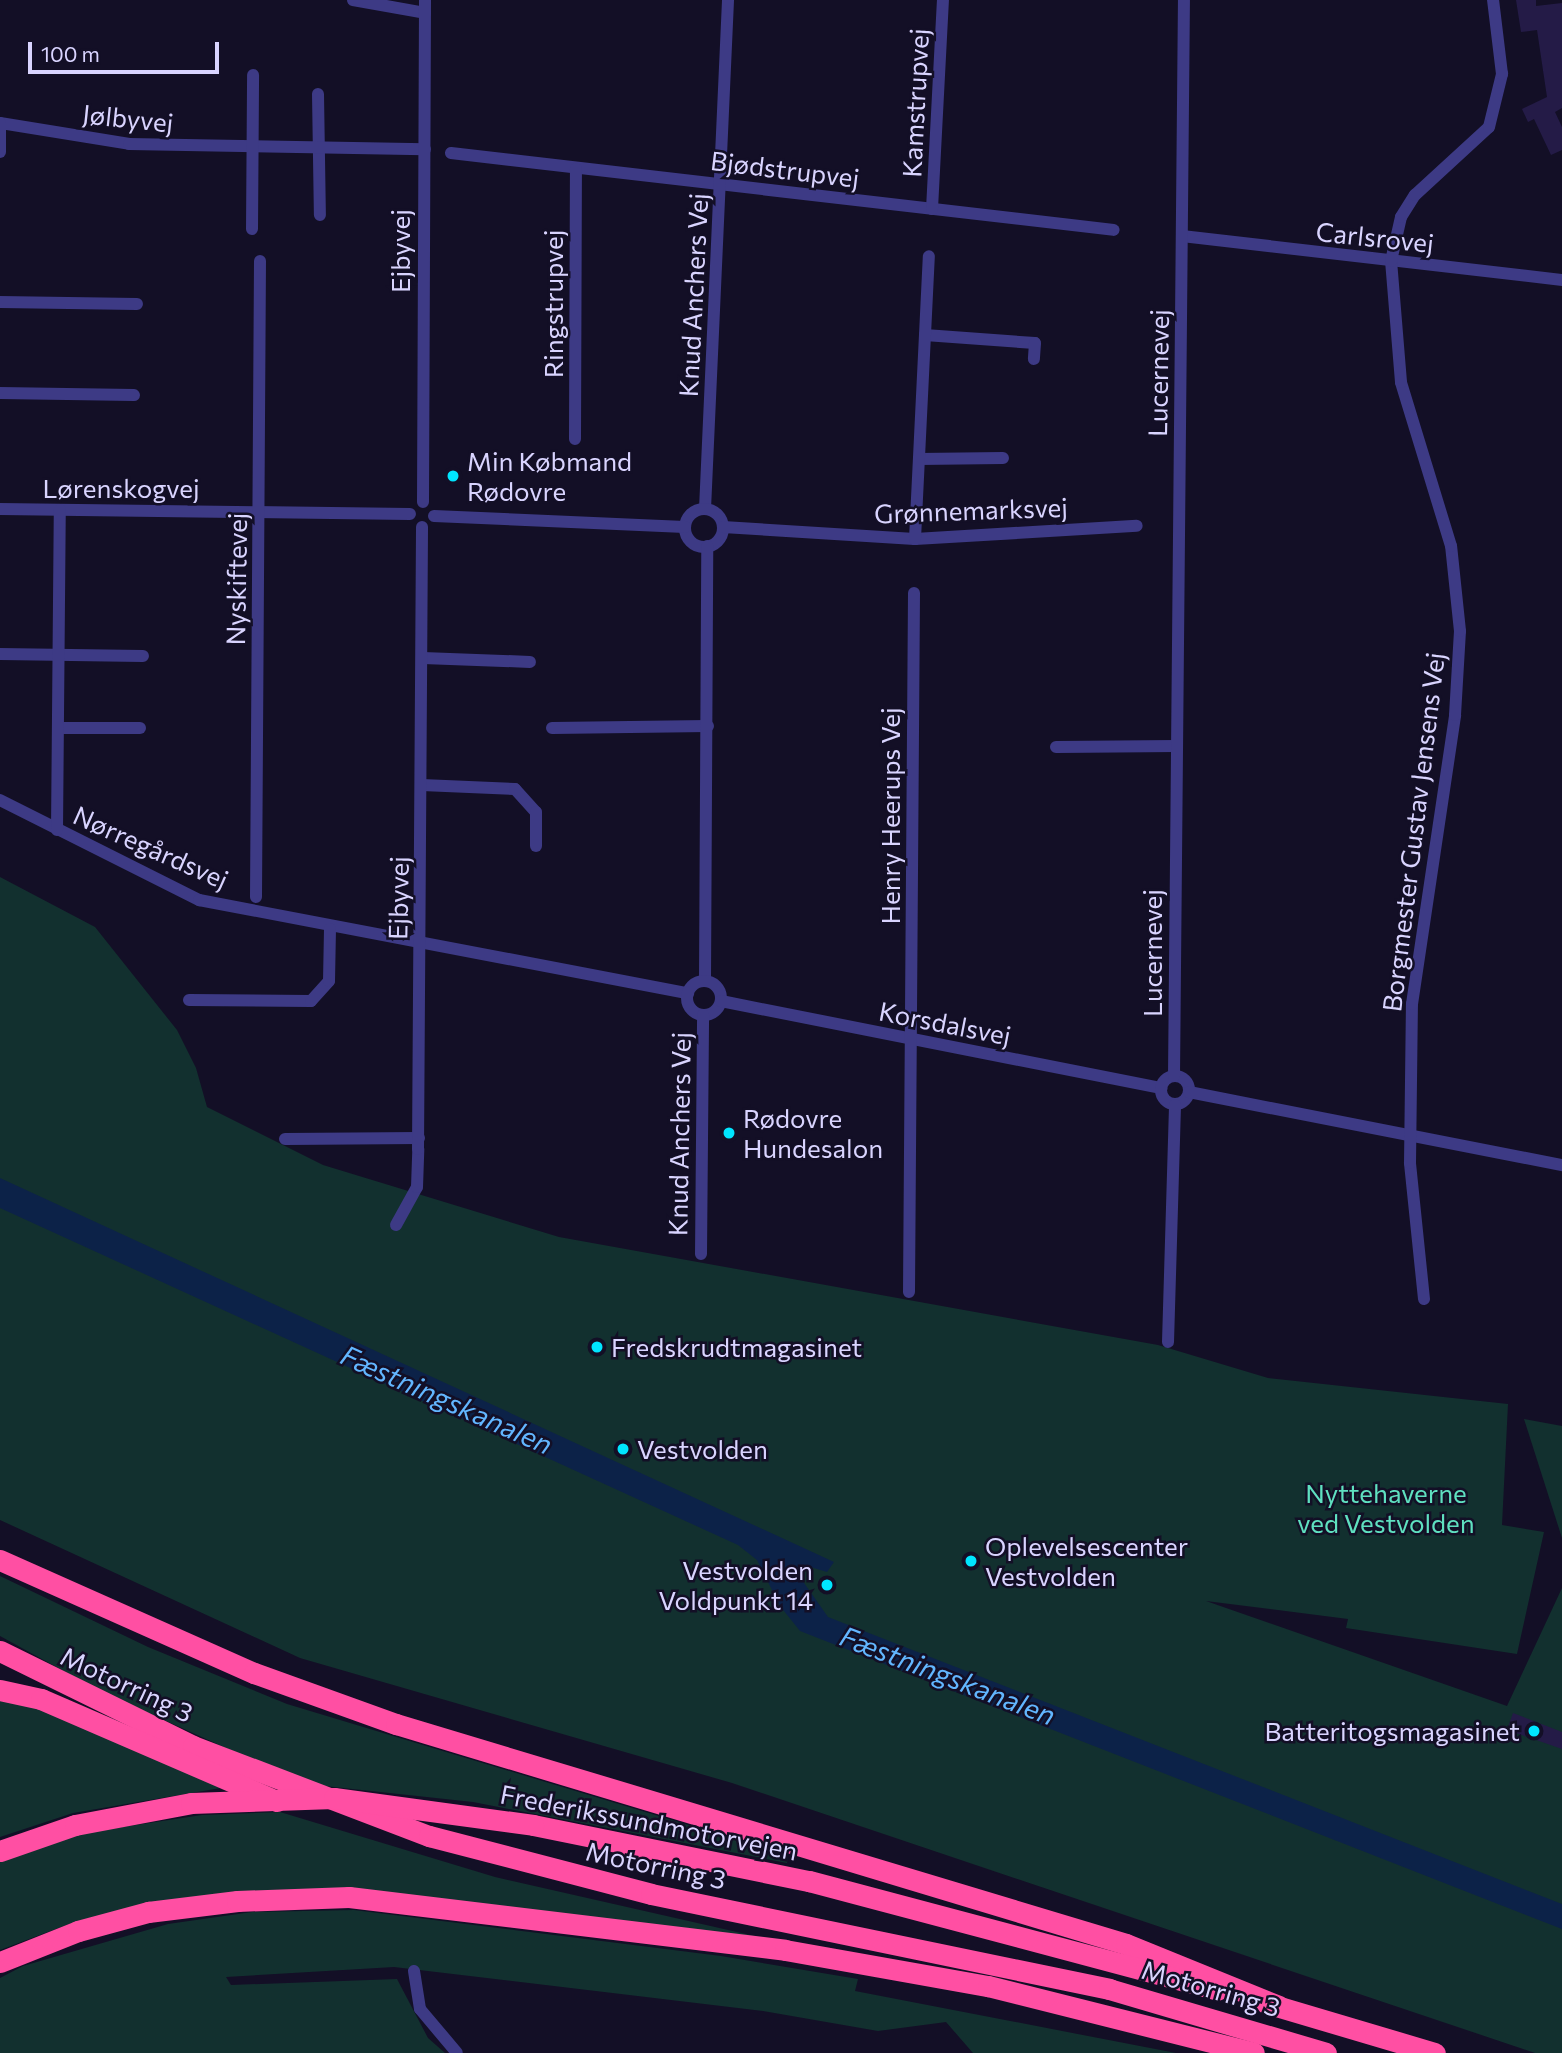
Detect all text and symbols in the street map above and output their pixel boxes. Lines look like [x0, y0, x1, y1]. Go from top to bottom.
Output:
scale bar [32, 28, 222, 72]
street label: Kamstrupvej [896, 28, 934, 178]
text: 100 m [41, 41, 100, 66]
street label: Jølbyvej [81, 98, 175, 138]
street label: Bjødstrupvej [709, 144, 861, 194]
street label: Knud Anchers Vej [672, 192, 714, 398]
street label: Ejbyvej [384, 209, 416, 293]
street label: Carlsrovej [1314, 215, 1436, 259]
street label: Ringstrupvej [537, 230, 569, 378]
street label: Lucernevej [1141, 309, 1175, 437]
place label: Min Købmand Rødovre [467, 445, 632, 506]
marker: Min Købmand Rødovre [445, 468, 461, 484]
street label: Lørenskogvej [42, 472, 200, 504]
street label: Grønnemarksvej [874, 491, 1068, 529]
street label: Nyskiftevej [219, 512, 253, 646]
street label: Borgmester Gustav Jensens Vej [1375, 650, 1451, 1014]
street label: Henry Heerups Vej [874, 707, 906, 925]
street label: Nørregårdsvej [69, 799, 233, 895]
street label: Ejbyvej [382, 856, 414, 940]
street label: Lucernevej [1136, 889, 1168, 1017]
street label: Korsdalsvej [876, 995, 1014, 1051]
street label: Knud Anchers Vej [662, 1032, 696, 1236]
place label: Rødovre Hundesalon [743, 1102, 883, 1164]
marker: Rødovre Hundesalon [721, 1125, 737, 1141]
place label: Fredskrudtmagasinet [611, 1331, 862, 1363]
water label: Fæstningskanalen [336, 1337, 558, 1461]
marker: Fredskrudtmagasinet [589, 1339, 605, 1355]
place label: Vestvolden [637, 1433, 768, 1465]
marker: Vestvolden [615, 1441, 631, 1457]
park label: Nyttehaverne ved Vestvolden [1297, 1477, 1475, 1538]
place label: Oplevelsescenter Vestvolden [985, 1530, 1188, 1592]
marker: Oplevelsescenter Vestvolden [963, 1553, 979, 1569]
place label: Vestvolden Voldpunkt 14 [659, 1554, 813, 1616]
marker: Vestvolden Voldpunkt 14 [819, 1577, 835, 1593]
water label: Fæstningskanalen [836, 1618, 1060, 1732]
street label: Motorring 3 [56, 1640, 198, 1728]
place label: Batteritogsmagasinet [1264, 1715, 1520, 1747]
marker: Batteritogsmagasinet [1526, 1723, 1542, 1739]
street label: Frederikssundmotorvejen [498, 1778, 800, 1866]
street label: Motorring 3 [583, 1835, 729, 1895]
street label: Motorring 3 [1138, 1953, 1284, 2023]

